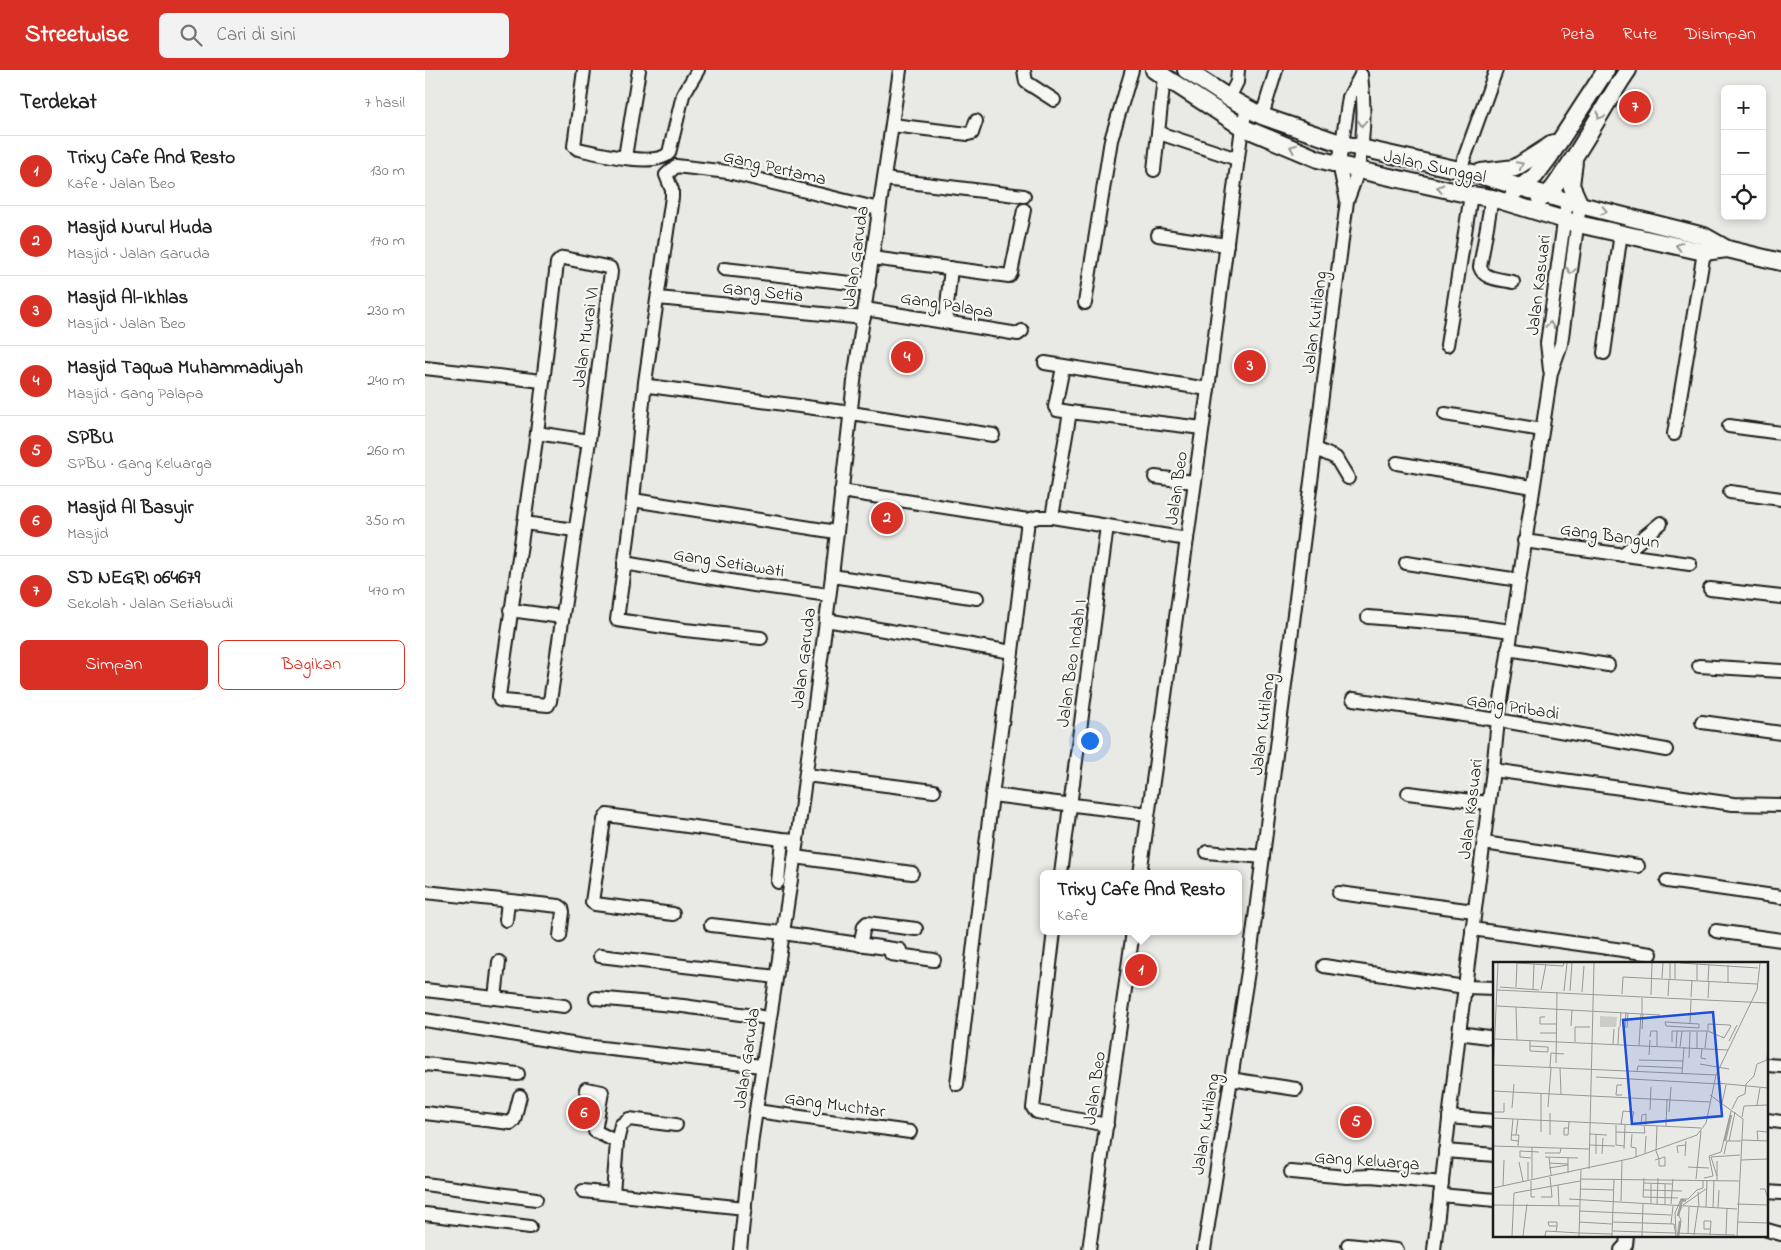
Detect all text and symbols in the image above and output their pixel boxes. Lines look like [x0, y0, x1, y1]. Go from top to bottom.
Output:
search box [159, 13, 509, 58]
text: Streetwise [25, 18, 129, 53]
icon: search [177, 21, 205, 49]
text: Cari di sini [217, 22, 296, 49]
text: Peta [1561, 22, 1594, 48]
text: Rute [1622, 22, 1657, 48]
text: Disimpan [1685, 22, 1756, 48]
map controls [1721, 85, 1766, 220]
button: + [1721, 85, 1766, 130]
text: Terdekat [20, 88, 97, 118]
pin: 7 [1619, 88, 1651, 126]
text: 7 hasil [364, 91, 405, 115]
one-way arrow [1597, 111, 1607, 120]
one-way arrow [1357, 120, 1368, 128]
button: − [1721, 130, 1766, 175]
street label: Gang Pertama [720, 144, 829, 194]
one-way arrow [1289, 144, 1298, 155]
street label: Jalan Sunggal [1381, 144, 1488, 192]
text: Trixy Cafe And Resto [67, 145, 235, 172]
text: 1 [33, 159, 39, 183]
text: 130 m [370, 159, 405, 183]
one-way arrow [1515, 161, 1524, 171]
text: Kafe · Jalan Beo [67, 172, 175, 196]
button: locate [1721, 175, 1766, 220]
one-way arrow [1436, 183, 1445, 194]
street label: Jalan Garuda [837, 204, 877, 308]
one-way arrow [1599, 205, 1608, 216]
text: Masjid Nurul Huda [67, 215, 212, 242]
text: 2 [32, 229, 40, 253]
text: 170 m [370, 229, 405, 253]
street label: Jalan Kasuari [1521, 234, 1559, 337]
one-way arrow [1674, 241, 1683, 252]
text: Masjid · Jalan Garuda [67, 242, 210, 266]
one-way arrow [1567, 267, 1577, 275]
street label: Jalan Kutilang [1297, 270, 1336, 375]
street label: Gang Setia [721, 276, 804, 311]
text: Masjid Al-Ikhlas [67, 285, 188, 312]
street label: Jalan Murai VI [567, 285, 607, 389]
street label: Gang Palapa [898, 286, 995, 327]
text: 3 [33, 299, 39, 323]
text: 230 m [367, 299, 405, 323]
text: Masjid · Jalan Beo [67, 312, 186, 336]
one-way arrow [1544, 320, 1554, 329]
pin: 4 [891, 338, 923, 376]
pin: 3 [1234, 347, 1266, 385]
text: Masjid Taqwa Muhammadiyah [67, 355, 303, 382]
text: 4 [33, 369, 39, 393]
text: 240 m [367, 369, 405, 393]
text: Masjid · Gang Palapa [67, 382, 203, 406]
text: SPBU [67, 425, 114, 452]
text: 5 [31, 439, 41, 463]
text: 260 m [367, 439, 405, 463]
street label: Jalan Beo [1160, 450, 1196, 527]
text: SPBU · Gang Keluarga [67, 452, 212, 476]
text: Masjid Al Basyir [67, 495, 193, 522]
pin: 2 [871, 499, 903, 537]
text: 6 [32, 509, 40, 533]
text: 350 m [366, 509, 405, 533]
street label: Gang Bangun [1558, 517, 1661, 558]
text: Masjid [67, 522, 109, 546]
street label: Gang Setiawati [671, 542, 786, 587]
text: SD NEGRI 064679 [67, 565, 200, 592]
text: 7 [33, 579, 39, 603]
text: 470 m [368, 579, 405, 603]
text: Sekolah · Jalan Setiabudi [67, 592, 233, 616]
street label: Jalan Beo Indah I [1051, 598, 1095, 729]
street label: Jalan Garuda [786, 606, 824, 710]
button: Simpan [20, 640, 208, 690]
button: Bagikan [218, 640, 405, 690]
street label: Jalan Kutilang [1245, 672, 1284, 777]
street label: Gang Pribadi [1464, 688, 1561, 729]
your location [1077, 728, 1103, 754]
street label: Jalan Kasuari [1453, 758, 1491, 861]
popup [1040, 870, 1242, 935]
text: Trixy Cafe And Resto [1057, 877, 1225, 904]
text: Kafe [1057, 904, 1088, 928]
pin: 1 [1125, 951, 1157, 989]
inset map [1493, 962, 1769, 1238]
street label: Jalan Garuda [728, 1006, 768, 1110]
street label: Jalan Beo [1078, 1050, 1114, 1127]
street label: Jalan Kutilang [1186, 1072, 1229, 1177]
street label: Gang Muchtar [782, 1086, 887, 1127]
pin: 6 [568, 1094, 600, 1132]
pin: 5 [1340, 1103, 1372, 1141]
street label: Gang Keluarga [1313, 1145, 1420, 1180]

